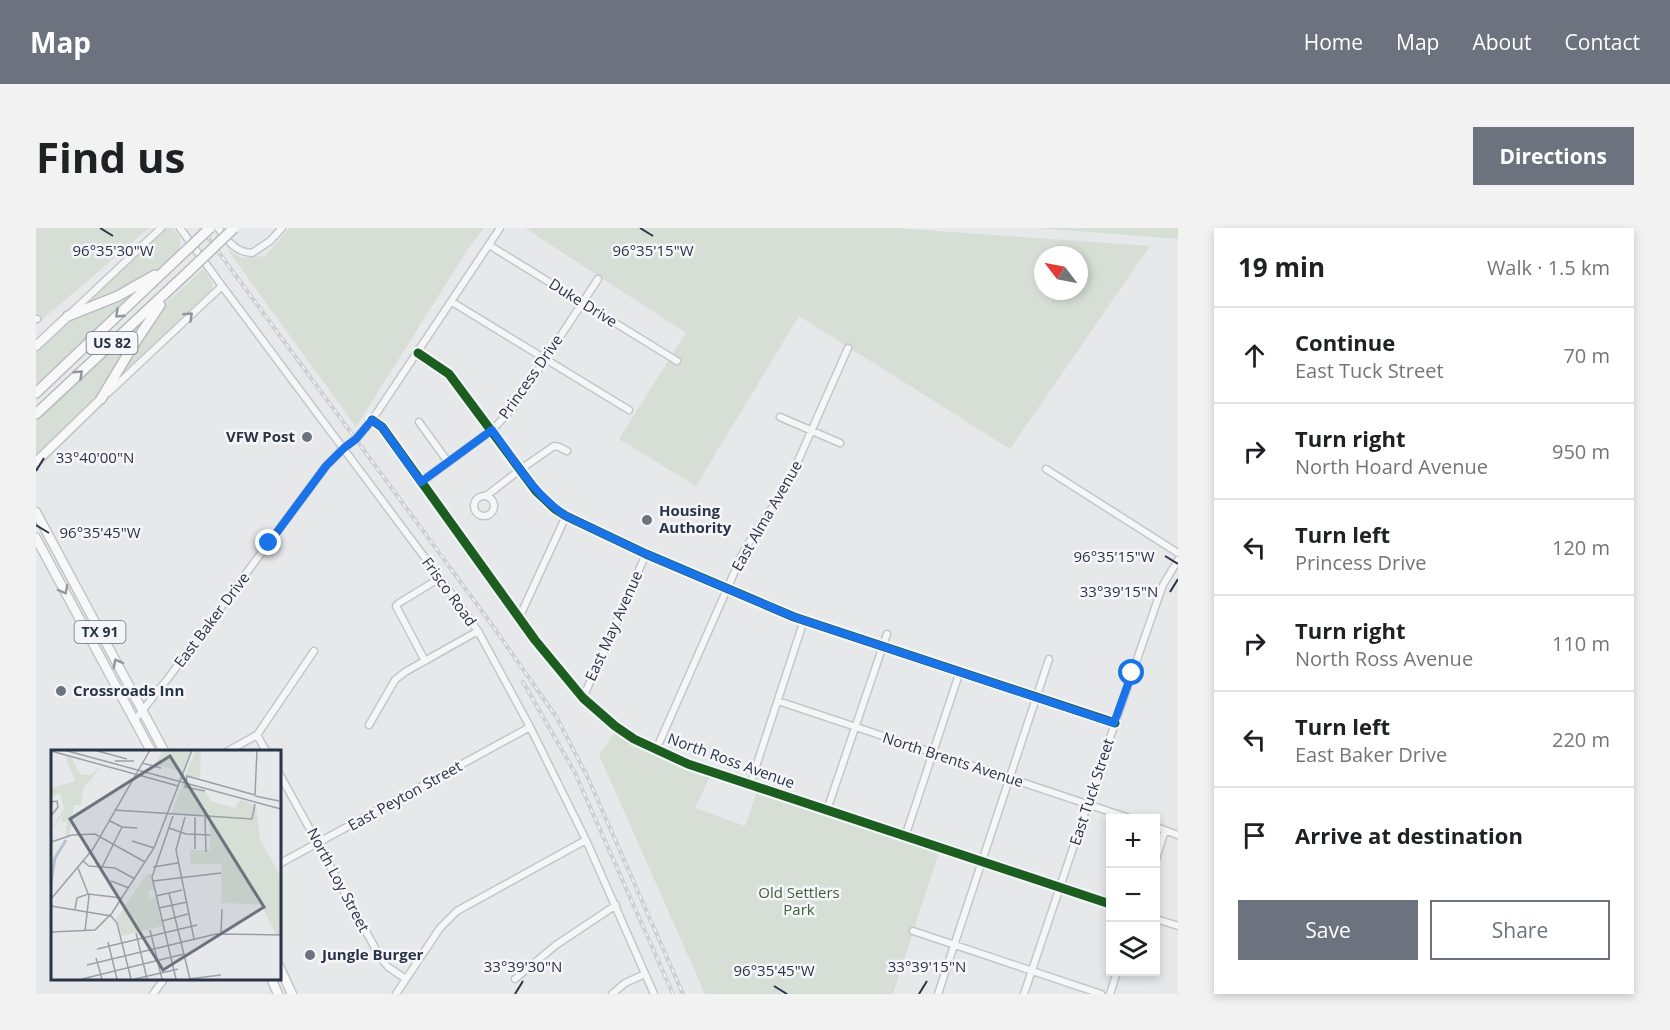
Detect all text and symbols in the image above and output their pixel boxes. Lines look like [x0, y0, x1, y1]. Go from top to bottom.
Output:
text: Map [30, 23, 91, 61]
text: Home [1304, 28, 1363, 56]
text: Map [1396, 28, 1439, 56]
text: About [1472, 28, 1532, 56]
text: Contact [1565, 28, 1640, 56]
button: Directions [1473, 127, 1634, 185]
text: Find us [36, 128, 185, 185]
text: 96°35'30"W [73, 240, 154, 260]
text: 96°35'15"W [613, 240, 694, 260]
north arrow [1034, 246, 1088, 300]
text: 19 min [1238, 249, 1325, 285]
text: Walk · 1.5 km [1487, 254, 1610, 281]
street label: Duke Drive [546, 273, 621, 331]
one-way arrow [116, 307, 126, 318]
one-way arrow [183, 312, 193, 323]
text: Continue [1295, 327, 1395, 357]
street label: Princess Drive [494, 330, 567, 423]
road number: US 82 [86, 332, 137, 354]
icon: ahead [1238, 339, 1271, 372]
text: 70 m [1563, 342, 1610, 369]
text: East Tuck Street [1295, 357, 1444, 384]
one-way arrow [71, 371, 82, 382]
text: Turn right [1295, 423, 1406, 453]
place label: VFW Post [226, 426, 295, 446]
marker: VFW Post [300, 430, 314, 444]
icon: right [1238, 435, 1271, 468]
text: 950 m [1552, 438, 1610, 465]
text: 33°40'00"N [56, 447, 134, 467]
text: North Hoard Avenue [1295, 453, 1488, 480]
street label: East Alma Avenue [726, 457, 806, 574]
place label: Housing Authority [659, 500, 732, 537]
marker: Housing Authority [640, 513, 654, 527]
text: Turn left [1295, 519, 1390, 549]
text: 96°35'45"W [60, 522, 141, 542]
route end [255, 529, 281, 555]
icon: left [1238, 531, 1271, 564]
text: 120 m [1552, 534, 1610, 561]
text: 96°35'15"W [1074, 546, 1155, 566]
text: Princess Drive [1295, 549, 1427, 576]
street label: Frisco Road [418, 553, 482, 630]
street label: East May Avenue [580, 567, 646, 684]
street label: East Baker Drive [169, 568, 254, 671]
text: 33°39'15"N [1080, 581, 1158, 601]
one-way arrow [57, 584, 68, 594]
text: Turn right [1295, 615, 1406, 645]
road number: TX 91 [74, 621, 126, 643]
icon: right [1238, 627, 1271, 660]
text: 110 m [1552, 630, 1610, 657]
text: North Ross Avenue [1295, 645, 1473, 672]
one-way arrow [113, 658, 124, 669]
route start [1118, 659, 1144, 685]
place label: Crossroads Inn [73, 680, 184, 700]
marker: Crossroads Inn [54, 684, 68, 698]
text: Turn left [1295, 711, 1390, 741]
icon: left [1238, 723, 1271, 756]
text: 220 m [1552, 726, 1610, 753]
street label: North Brents Avenue [880, 727, 1026, 791]
street label: North Ross Avenue [665, 728, 798, 792]
street label: East Tuck Street [1064, 736, 1118, 848]
text: East Baker Drive [1295, 741, 1447, 768]
inset map [51, 750, 280, 979]
street label: East Peyton Street [344, 755, 465, 835]
map controls [1106, 814, 1160, 976]
button: + [1106, 814, 1160, 868]
icon: arrive [1238, 819, 1271, 852]
text: Arrive at destination [1295, 820, 1523, 850]
street label: North Loy Street [303, 824, 375, 935]
button: − [1106, 868, 1160, 922]
park label: Old Settlers Park [758, 882, 840, 919]
button: Save [1238, 900, 1418, 960]
button: Share [1430, 900, 1610, 960]
button: layers [1106, 922, 1160, 976]
place label: Jungle Burger [320, 944, 424, 964]
marker: Jungle Burger [303, 948, 317, 962]
text: 33°39'30"N [484, 956, 562, 976]
text: 33°39'15"N [888, 956, 966, 976]
text: 96°35'45"W [734, 960, 815, 980]

